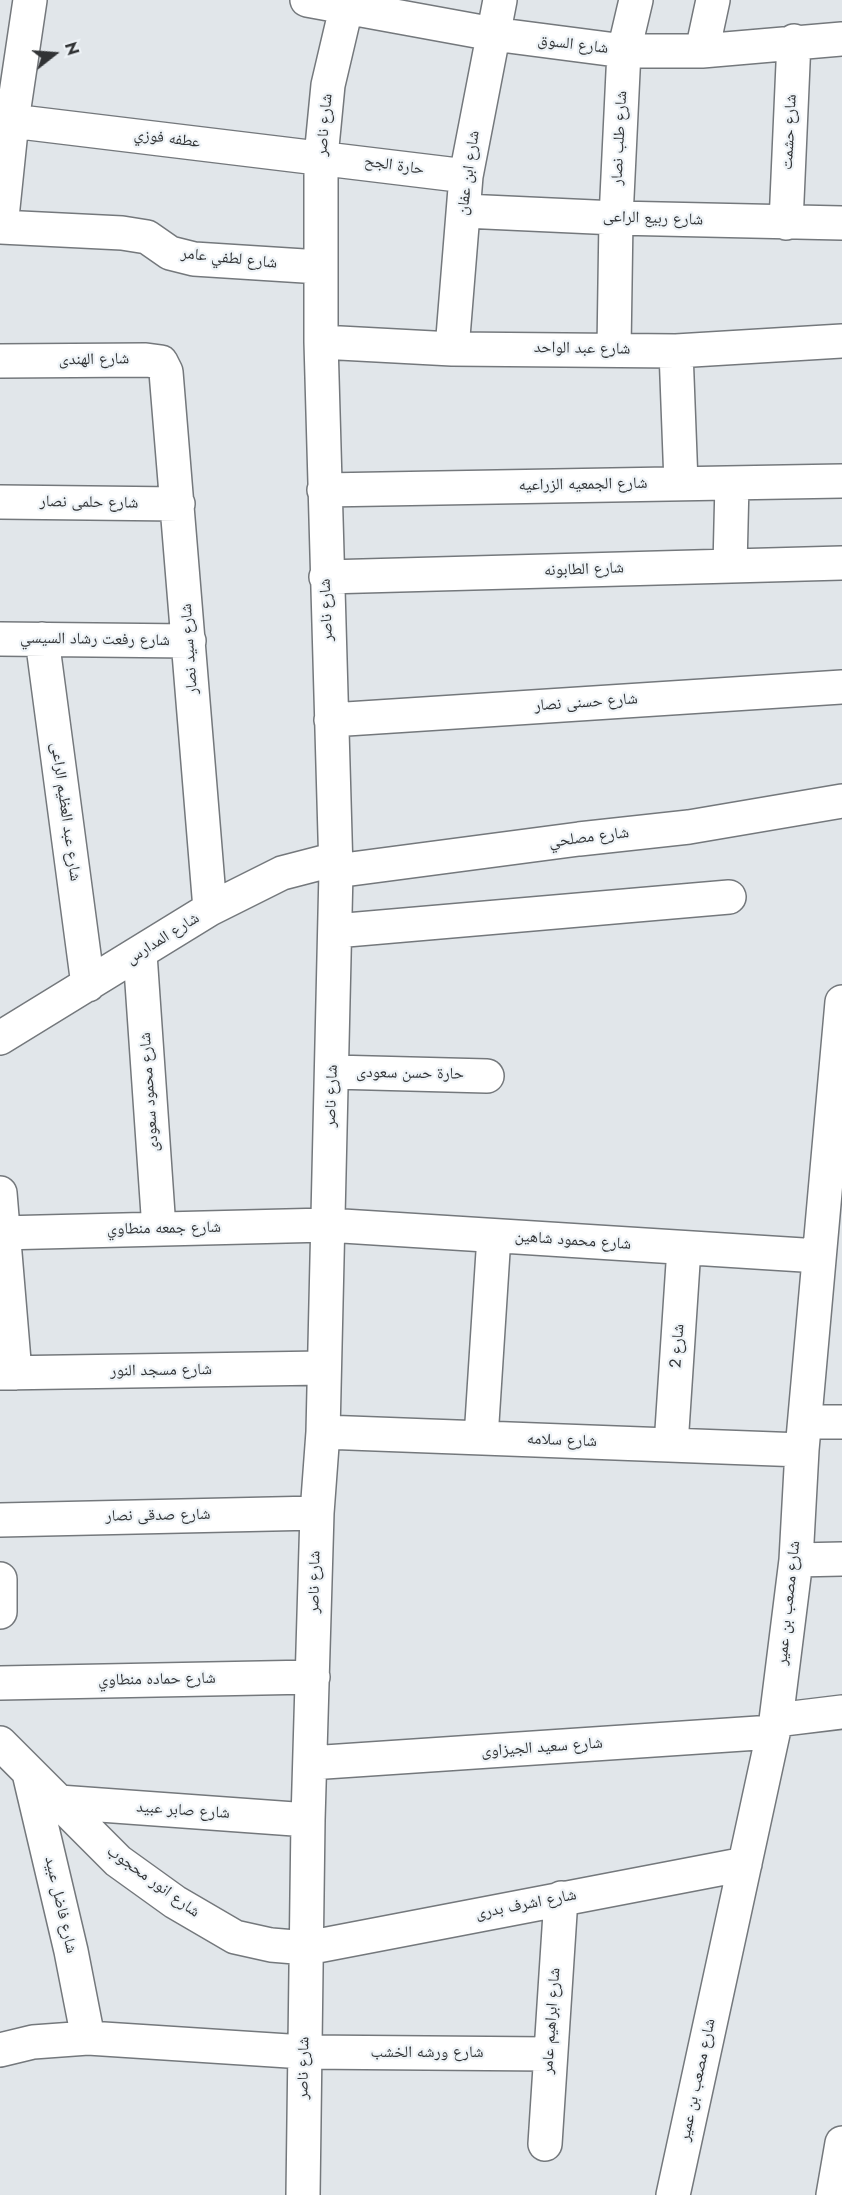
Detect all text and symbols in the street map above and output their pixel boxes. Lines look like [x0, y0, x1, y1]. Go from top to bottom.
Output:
north arrow [24, 24, 84, 84]
street label: شارع السوق [537, 31, 609, 59]
text: N [59, 39, 85, 58]
street label: شارع طلب نصار [608, 90, 632, 186]
street label: شارع ناصر [313, 93, 337, 157]
street label: شارع حشمت [778, 94, 802, 170]
street label: عطفه فوزي [133, 125, 201, 153]
street label: شارع ابن عفان [454, 129, 484, 217]
street label: حارة الجح [363, 152, 425, 180]
street label: شارع ربيع الراعى [602, 208, 704, 230]
street label: شارع لطفي عامر [180, 244, 278, 274]
street label: شارع عبد الواحد [534, 339, 630, 359]
street label: شارع الهندى [59, 350, 129, 370]
street label: شارع الجمعيه الزراعيه [518, 474, 648, 496]
street label: شارع حلمى نصار [39, 493, 139, 513]
street label: شارع الطابونه [544, 559, 624, 581]
street label: شارع ناصر [316, 578, 338, 642]
street label: شارع سيد نصار [177, 603, 203, 695]
street label: شارع رفعت رشاد السيسي [20, 629, 170, 651]
street label: شارع حسنى نصار [534, 690, 638, 716]
street label: شارع عبد العظيم الراعى [46, 741, 84, 883]
street label: شارع مصلحي [548, 824, 630, 852]
street label: شارع المدارس [123, 909, 203, 969]
street label: شارع محمود سعودى [136, 1032, 164, 1152]
street label: حارة حسن سعودى [356, 1063, 464, 1085]
street label: شارع ناصر [321, 1064, 343, 1128]
street label: شارع جمعه منطاوي [107, 1218, 221, 1240]
street label: شارع محمود شاهين [514, 1227, 632, 1255]
street label: شارع 2 [667, 1323, 689, 1369]
street label: شارع مسجد النور [110, 1361, 212, 1381]
street label: شارع سلامه [527, 1430, 597, 1452]
street label: شارع صدقى نصار [105, 1505, 211, 1527]
street label: شارع مصعب بن عمير [773, 1540, 805, 1666]
street label: شارع ناصر [305, 1550, 325, 1614]
street label: شارع حماده منطاوي [98, 1669, 216, 1691]
street label: شارع سعيد الجيزاوى [481, 1734, 603, 1762]
street label: شارع صابر عبيد [136, 1798, 230, 1824]
street label: شارع انور محجوب [103, 1842, 203, 1922]
street label: شارع فاضل عبيد [40, 1855, 80, 1955]
street label: شارع اشرف بدرى [474, 1886, 578, 1924]
street label: شارع ابراهيم عامر [539, 1967, 565, 2075]
street label: شارع مصعب بن عمير [676, 2017, 720, 2143]
street label: شارع ناصر [294, 2036, 314, 2100]
street label: شارع ورشه الخشب [371, 2043, 483, 2063]

